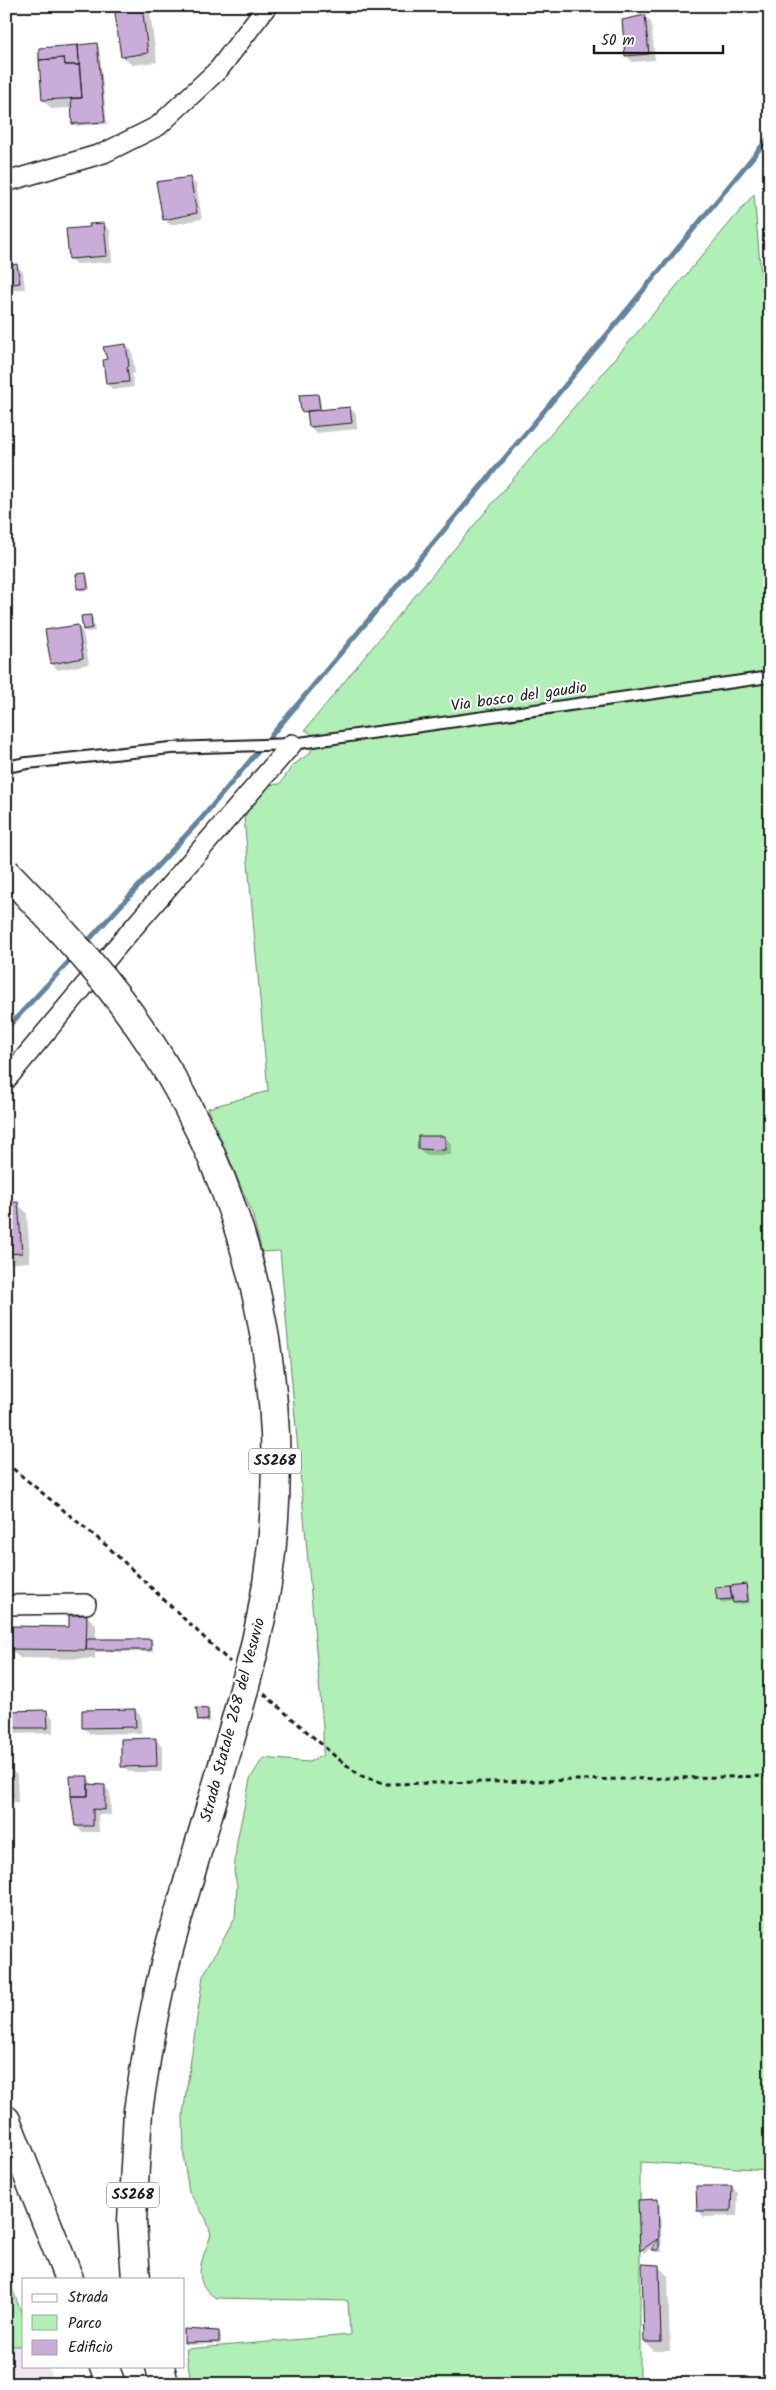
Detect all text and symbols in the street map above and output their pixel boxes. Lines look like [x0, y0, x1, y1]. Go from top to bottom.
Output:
scale bar [594, 22, 722, 54]
text: 50 m [601, 29, 635, 53]
street label: Via bosco del gaudio [449, 675, 589, 719]
road number: SS268 [249, 1448, 301, 1474]
street label: Strada Statale 268 del Vesuvio [194, 1615, 272, 1825]
road number: SS268 [107, 2182, 159, 2208]
legend [22, 2278, 185, 2368]
text: Strada [68, 2286, 108, 2310]
text: Parco [68, 2312, 102, 2336]
text: Edificio [68, 2336, 113, 2360]

